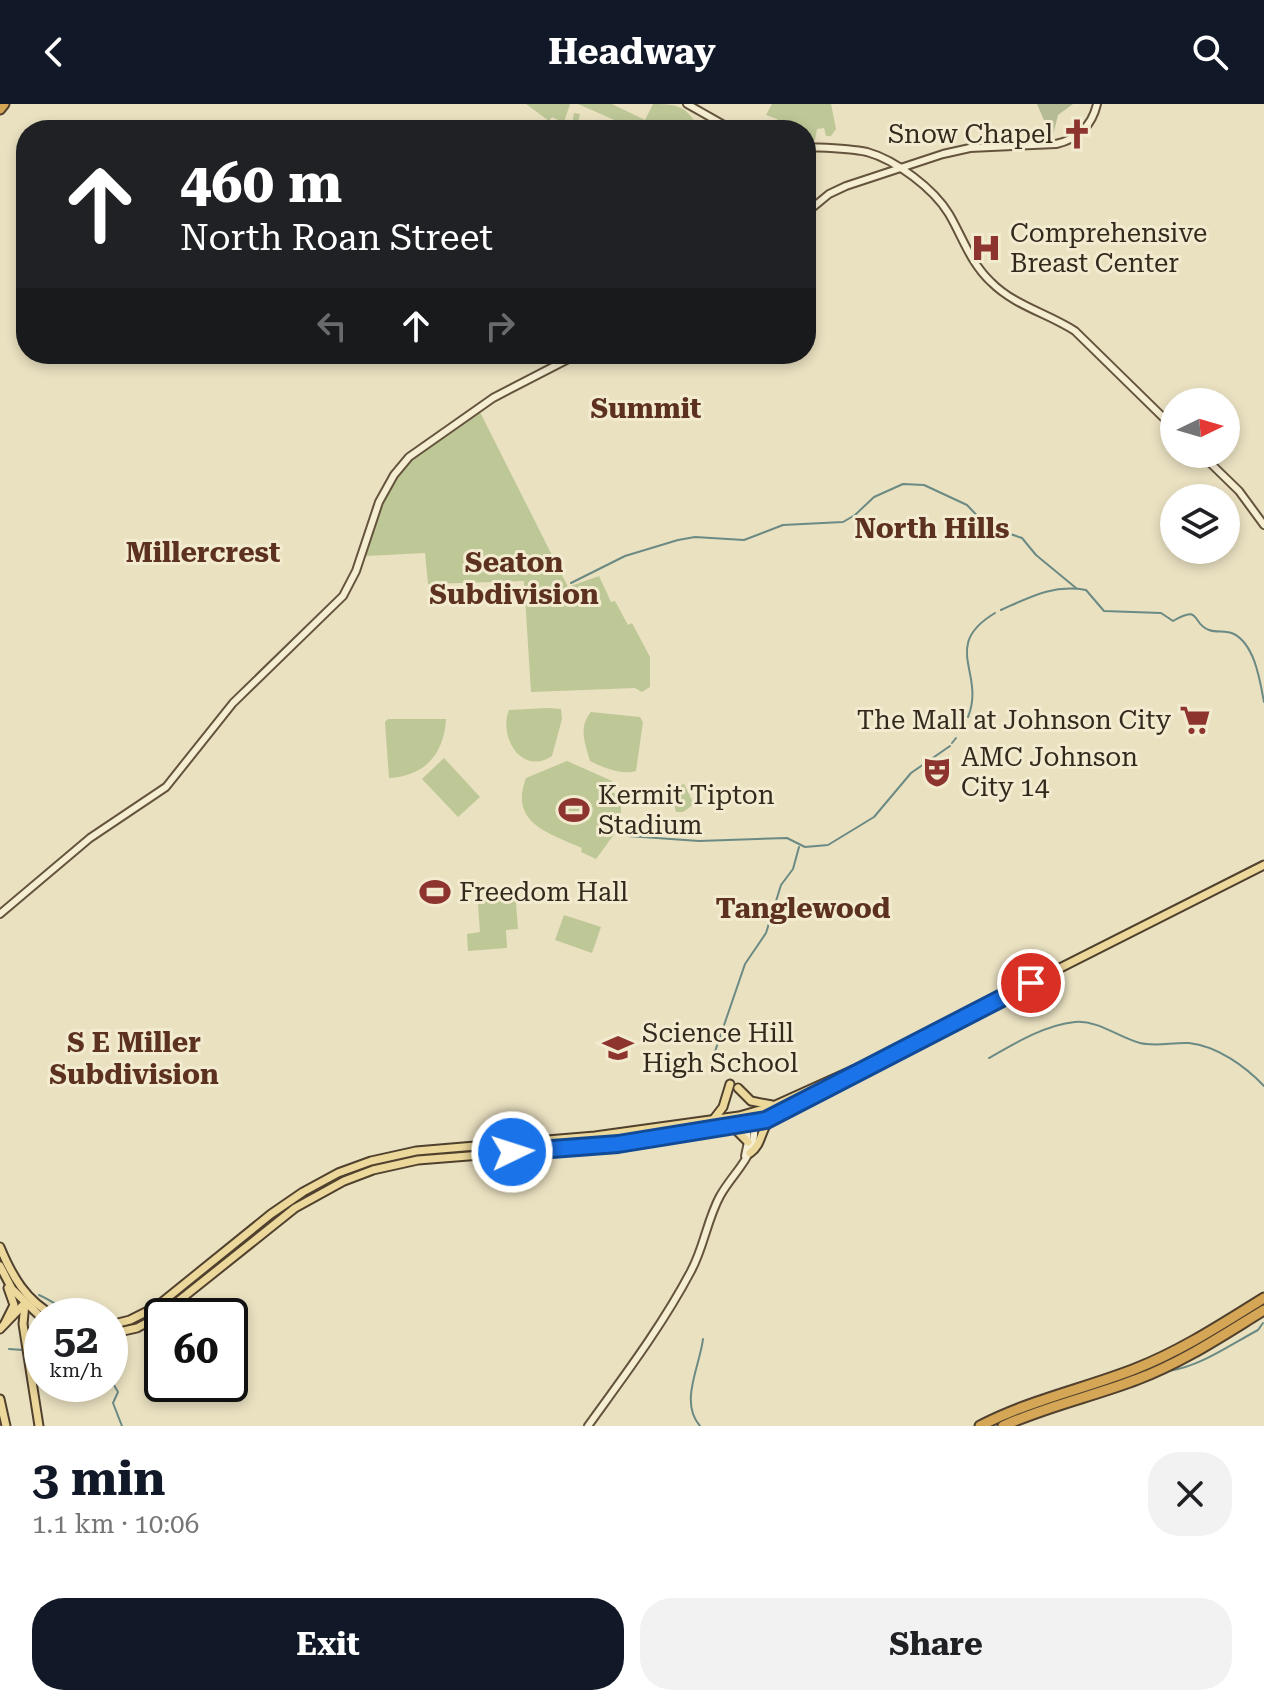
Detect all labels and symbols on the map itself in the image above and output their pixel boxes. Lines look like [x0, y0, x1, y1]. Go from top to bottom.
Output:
church icon: Snow Chapel [1060, 117, 1094, 151]
place label: Snow Chapel [888, 119, 1053, 149]
place label: Comprehensive Breast Center [1010, 218, 1207, 278]
hospital icon: Comprehensive Breast Center [969, 231, 1003, 265]
north arrow [1160, 388, 1240, 468]
district label: Summit [591, 392, 701, 425]
district label: North Hills [855, 512, 1009, 545]
district label: Millercrest [126, 536, 280, 569]
district label: Seaton Subdivision [429, 546, 599, 611]
supermarket icon: The Mall at Johnson City [1178, 703, 1212, 737]
place label: The Mall at Johnson City [857, 705, 1172, 735]
place label: AMC Johnson City 14 [961, 742, 1138, 802]
theatre icon: AMC Johnson City 14 [920, 755, 954, 789]
place label: Kermit Tipton Stadium [598, 780, 775, 840]
sports icon: Kermit Tipton Stadium [557, 793, 591, 827]
sports icon: Freedom Hall [418, 875, 452, 909]
place label: Freedom Hall [459, 877, 628, 907]
district label: Tanglewood [715, 892, 891, 925]
pin [997, 949, 1065, 1017]
place label: Science Hill High School [642, 1018, 798, 1078]
district label: S E Miller Subdivision [49, 1026, 219, 1091]
school or university icon: Science Hill High School [601, 1031, 635, 1065]
position arrow [470, 1110, 554, 1194]
speed limit sign: 60 [144, 1298, 248, 1402]

